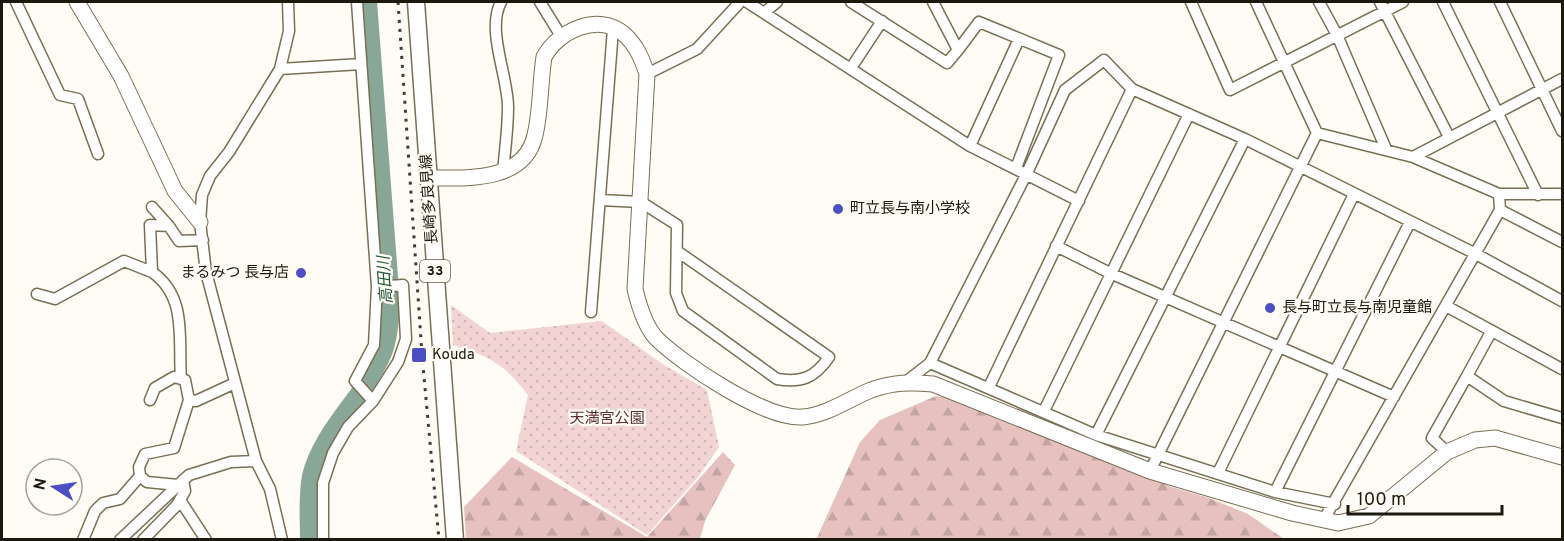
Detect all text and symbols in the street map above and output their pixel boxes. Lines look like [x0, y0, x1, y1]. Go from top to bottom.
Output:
street label: 長崎多良見線 [417, 153, 443, 245]
place label: 町立長与南小学校 [850, 200, 970, 219]
marker: 町立長与南小学校 [831, 202, 845, 216]
water label: 高田川 [374, 253, 398, 305]
road number: 33 [420, 260, 450, 282]
place label: まるみつ 長与店 [180, 264, 289, 283]
marker: まるみつ 長与店 [294, 266, 308, 280]
place label: 長与町立長与南児童館 [1282, 299, 1432, 318]
marker: 長与町立長与南児童館 [1263, 301, 1277, 315]
marker: Kouda [410, 346, 428, 364]
place label: Kouda [432, 346, 475, 365]
park label: 天満宮公園 [569, 410, 645, 429]
north arrow [24, 457, 84, 517]
text: N [30, 477, 52, 492]
scale bar [1348, 478, 1502, 516]
text: 100 m [1357, 489, 1406, 512]

